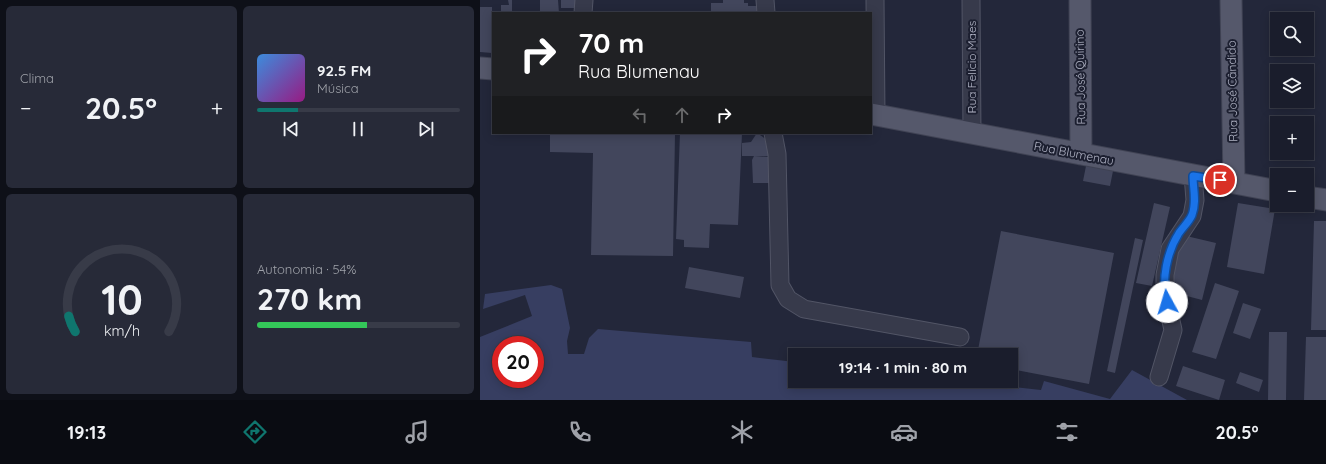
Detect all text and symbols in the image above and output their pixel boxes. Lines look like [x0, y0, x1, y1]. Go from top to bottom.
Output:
map controls [1270, 12, 1314, 212]
button: search [1270, 12, 1314, 56]
street label: Rua Felício Maes [964, 20, 979, 113]
text: 70 m [578, 25, 644, 60]
icon: right [512, 28, 564, 80]
street label: Rua José Quirino [1072, 29, 1088, 125]
street label: Rua José Cândido [1224, 40, 1240, 142]
text: Rua Blumenau [578, 60, 700, 83]
text: 92.5 FM [317, 61, 371, 80]
button: layers [1270, 64, 1314, 108]
text: Clima [20, 70, 54, 86]
text: Música [317, 80, 359, 96]
text: 20.5° [85, 89, 157, 127]
text: − [20, 94, 31, 122]
text: + [211, 94, 223, 122]
icon: left [629, 104, 651, 126]
icon: ahead [671, 104, 693, 126]
icon: right [713, 104, 735, 126]
button: + [1270, 116, 1314, 160]
icon: previous [280, 118, 302, 140]
icon: pause [347, 118, 369, 140]
icon: next [415, 118, 437, 140]
street label: Rua Blumenau [1033, 138, 1115, 168]
pin [1203, 163, 1237, 197]
button: − [1270, 168, 1314, 212]
icon: arrive [1209, 169, 1231, 191]
text: Autonomia · 54% [257, 261, 356, 277]
text: 10 [101, 273, 142, 325]
text: 270 km [257, 280, 362, 318]
position arrow [1146, 281, 1188, 323]
text: km/h [103, 322, 140, 340]
speed limit sign: 20 [492, 336, 544, 388]
text: 19:14 · 1 min · 80 m [839, 358, 967, 377]
icon: directions [241, 418, 269, 446]
icon: music [403, 418, 431, 446]
icon: phone [566, 418, 594, 446]
icon: climate [728, 418, 756, 446]
icon: car [890, 418, 918, 446]
icon: filters [1053, 418, 1081, 446]
text: 19:13 [67, 421, 106, 444]
text: 20.5° [1215, 421, 1259, 444]

